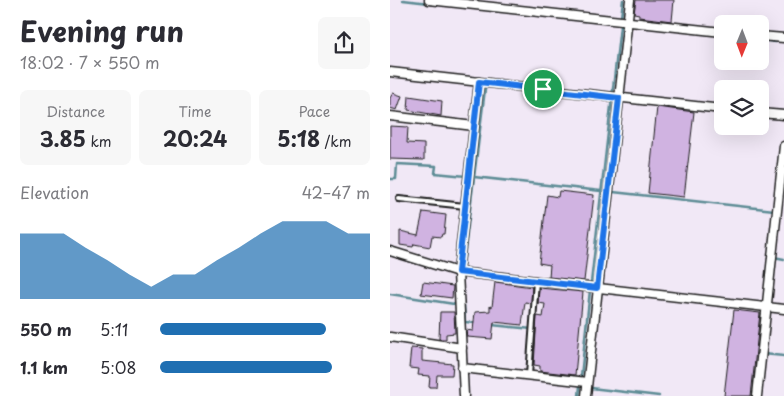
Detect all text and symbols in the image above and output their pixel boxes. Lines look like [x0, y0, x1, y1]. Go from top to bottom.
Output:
text: Evening run [20, 9, 184, 52]
north arrow [714, 15, 769, 70]
map controls [714, 15, 769, 135]
button: share [318, 17, 370, 69]
text: 18:02 · 7 × 550 m [20, 50, 160, 74]
pin [522, 68, 564, 110]
icon: arrive [529, 75, 557, 103]
button: layers [714, 80, 769, 135]
text: Distance [46, 101, 105, 122]
text: Time [178, 101, 212, 122]
text: Pace [299, 101, 330, 122]
text: 3.85 [40, 122, 86, 154]
text: 20:24 [163, 122, 227, 154]
text: 5:18 [277, 122, 320, 154]
text: km [86, 131, 112, 152]
text: /km [320, 131, 351, 152]
text: Elevation [20, 180, 89, 204]
text: 42–47 m [302, 180, 370, 204]
text: 550 m [20, 317, 72, 341]
text: 5:11 [100, 317, 128, 341]
text: 1.1 km [20, 355, 68, 379]
text: 5:08 [100, 355, 137, 379]

